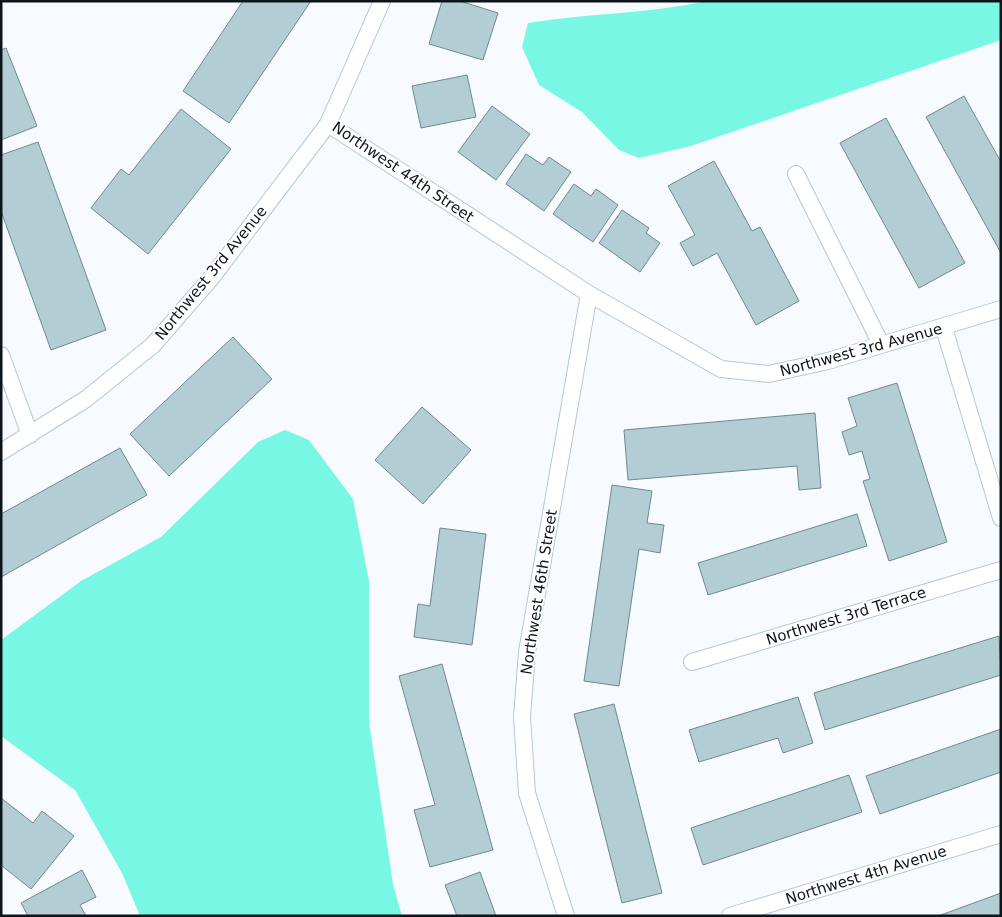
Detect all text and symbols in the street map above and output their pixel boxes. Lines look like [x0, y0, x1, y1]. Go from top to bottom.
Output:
street label: Northwest 44th Street [329, 118, 477, 226]
street label: Northwest 3rd Avenue [151, 202, 271, 344]
street label: Northwest 3rd Avenue [778, 320, 944, 380]
street label: Northwest 46th Street [517, 508, 561, 676]
street label: Northwest 3rd Terrace [764, 583, 928, 649]
street label: Northwest 4th Avenue [783, 842, 949, 908]

